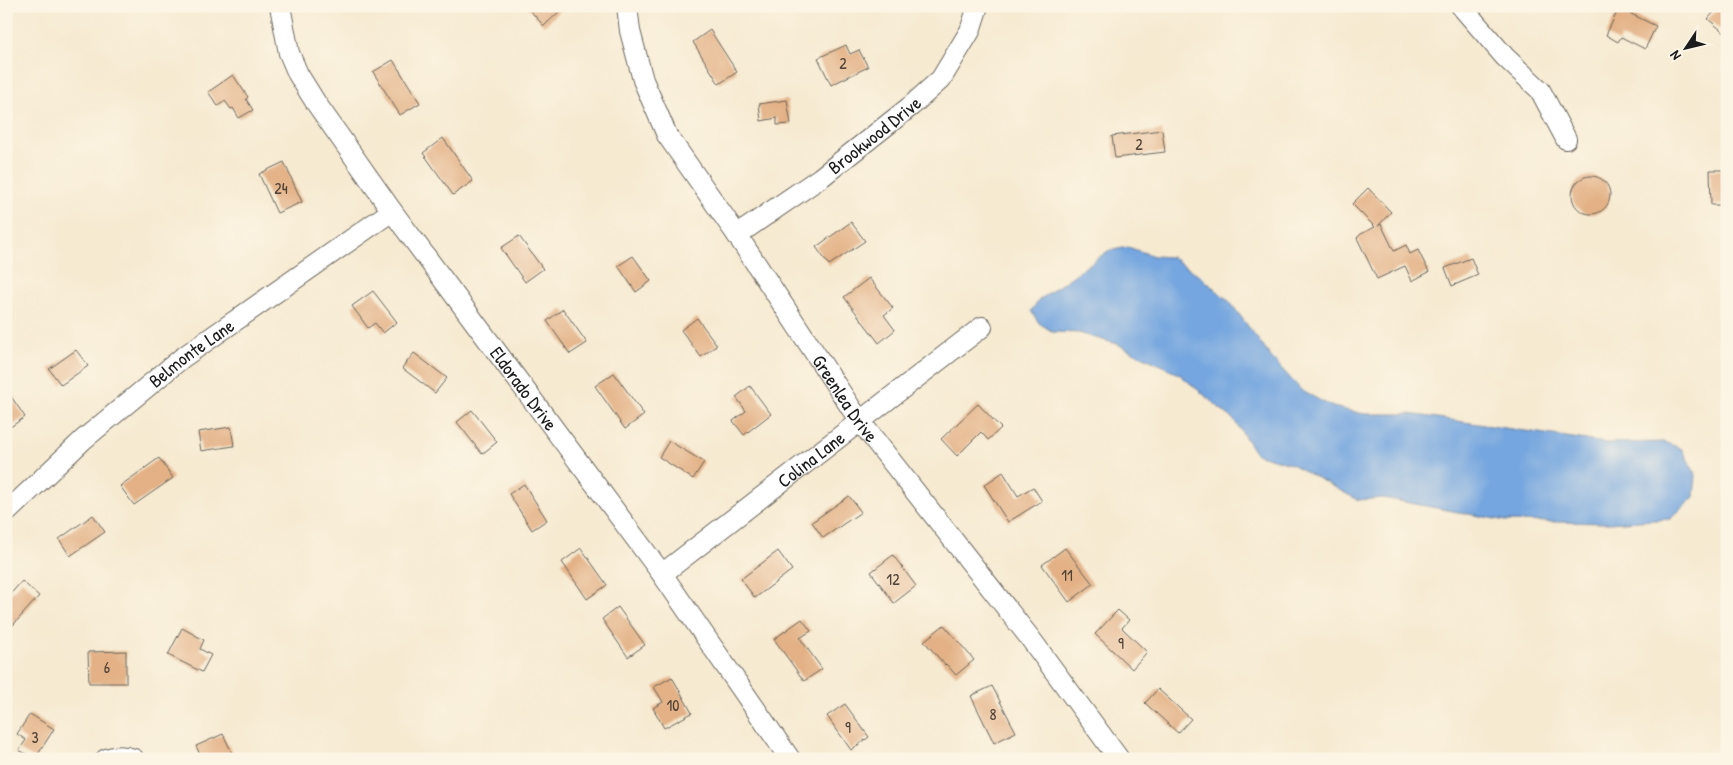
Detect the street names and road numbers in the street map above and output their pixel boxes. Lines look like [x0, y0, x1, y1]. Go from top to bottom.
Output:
street label: Brookwood Drive [822, 90, 927, 180]
street label: Belmonte Lane [143, 312, 240, 393]
street label: Eldorado Drive [484, 341, 564, 436]
street label: Greenlea Drive [806, 350, 885, 448]
street label: Colina Lane [772, 425, 850, 493]

